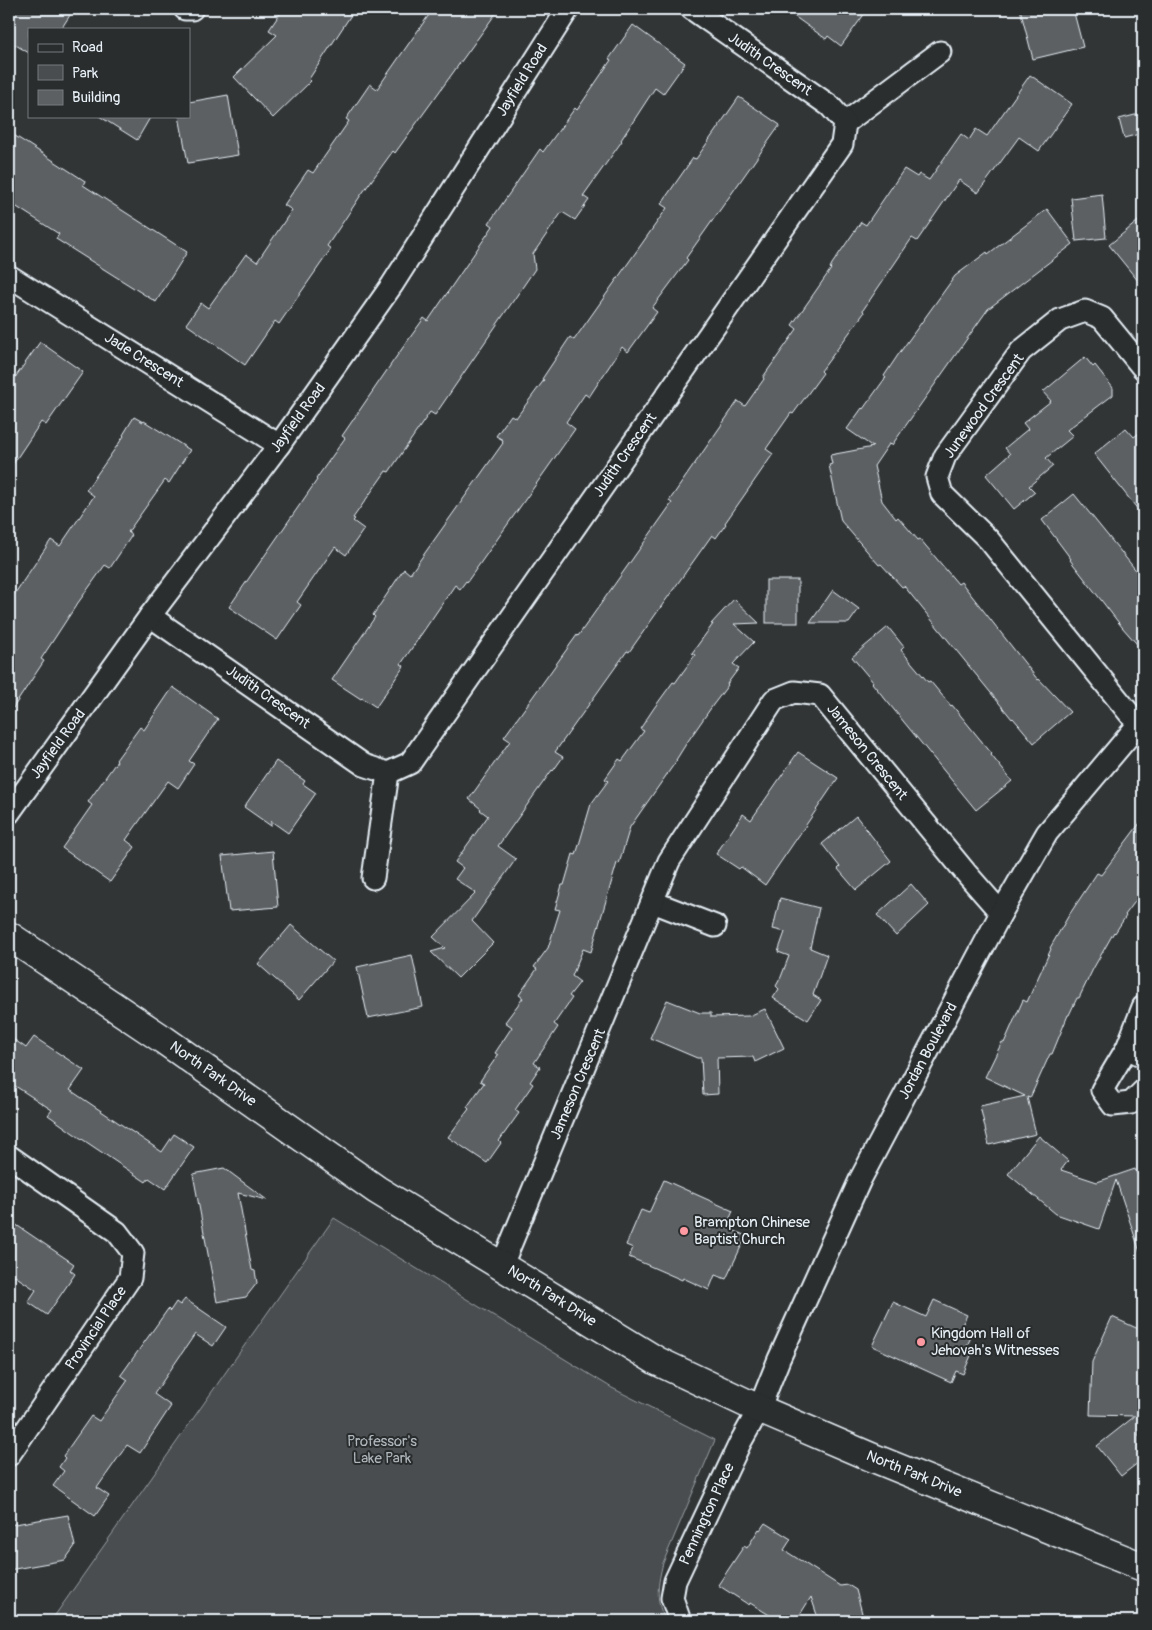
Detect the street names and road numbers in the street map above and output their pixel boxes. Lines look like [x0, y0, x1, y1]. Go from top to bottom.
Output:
street label: Judith Crescent [724, 28, 817, 101]
street label: Jayfield Road [492, 40, 552, 120]
street label: Jade Crescent [101, 328, 188, 392]
street label: Junewood Crescent [940, 349, 1029, 462]
street label: Jayfield Road [266, 379, 330, 457]
street label: Judith Crescent [589, 408, 662, 501]
street label: Judith Crescent [222, 661, 315, 734]
street label: Jameson Crescent [822, 700, 912, 805]
street label: Jayfield Road [26, 705, 90, 783]
street label: Jordan Boulevard [894, 999, 962, 1103]
street label: Jameson Crescent [546, 1025, 610, 1142]
street label: North Park Drive [166, 1037, 260, 1111]
street label: North Park Drive [504, 1261, 601, 1331]
street label: Provincial Place [61, 1282, 131, 1373]
street label: North Park Drive [863, 1446, 965, 1502]
street label: Pennington Place [675, 1459, 739, 1568]

